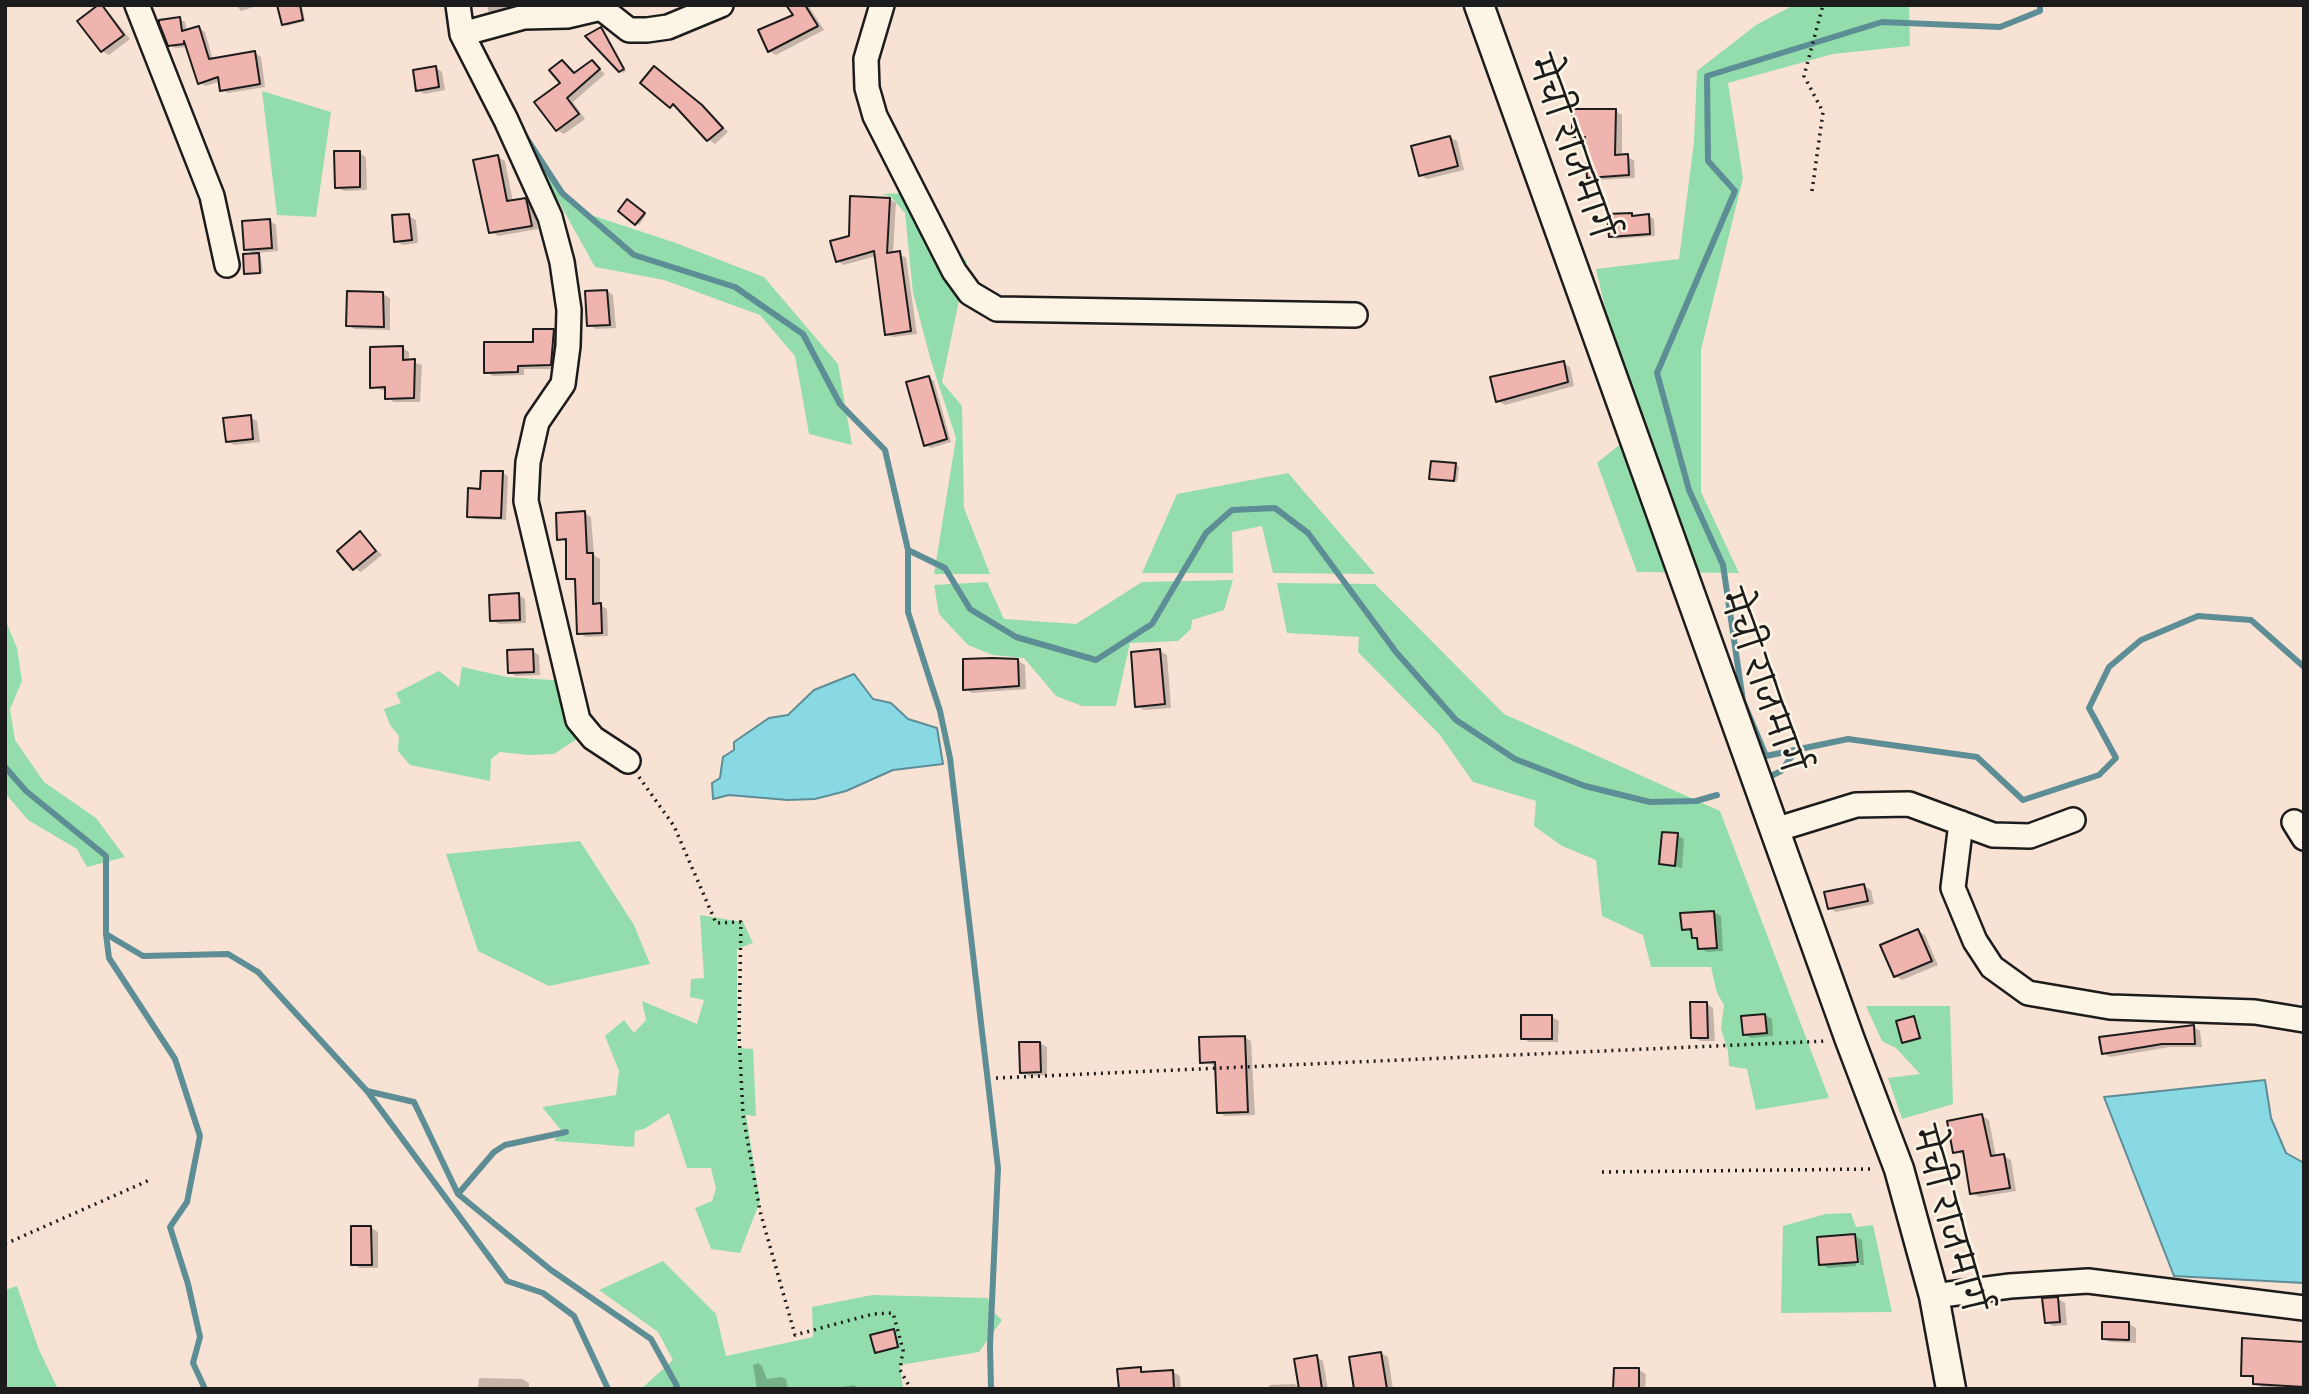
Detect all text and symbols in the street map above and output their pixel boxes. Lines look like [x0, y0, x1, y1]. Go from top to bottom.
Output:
street label: मेची राजमार्ग [1517, 51, 1619, 245]
street label: मेची राजमार्ग [1708, 585, 1810, 779]
street label: मेची राजमार्ग [1901, 1123, 1991, 1317]

